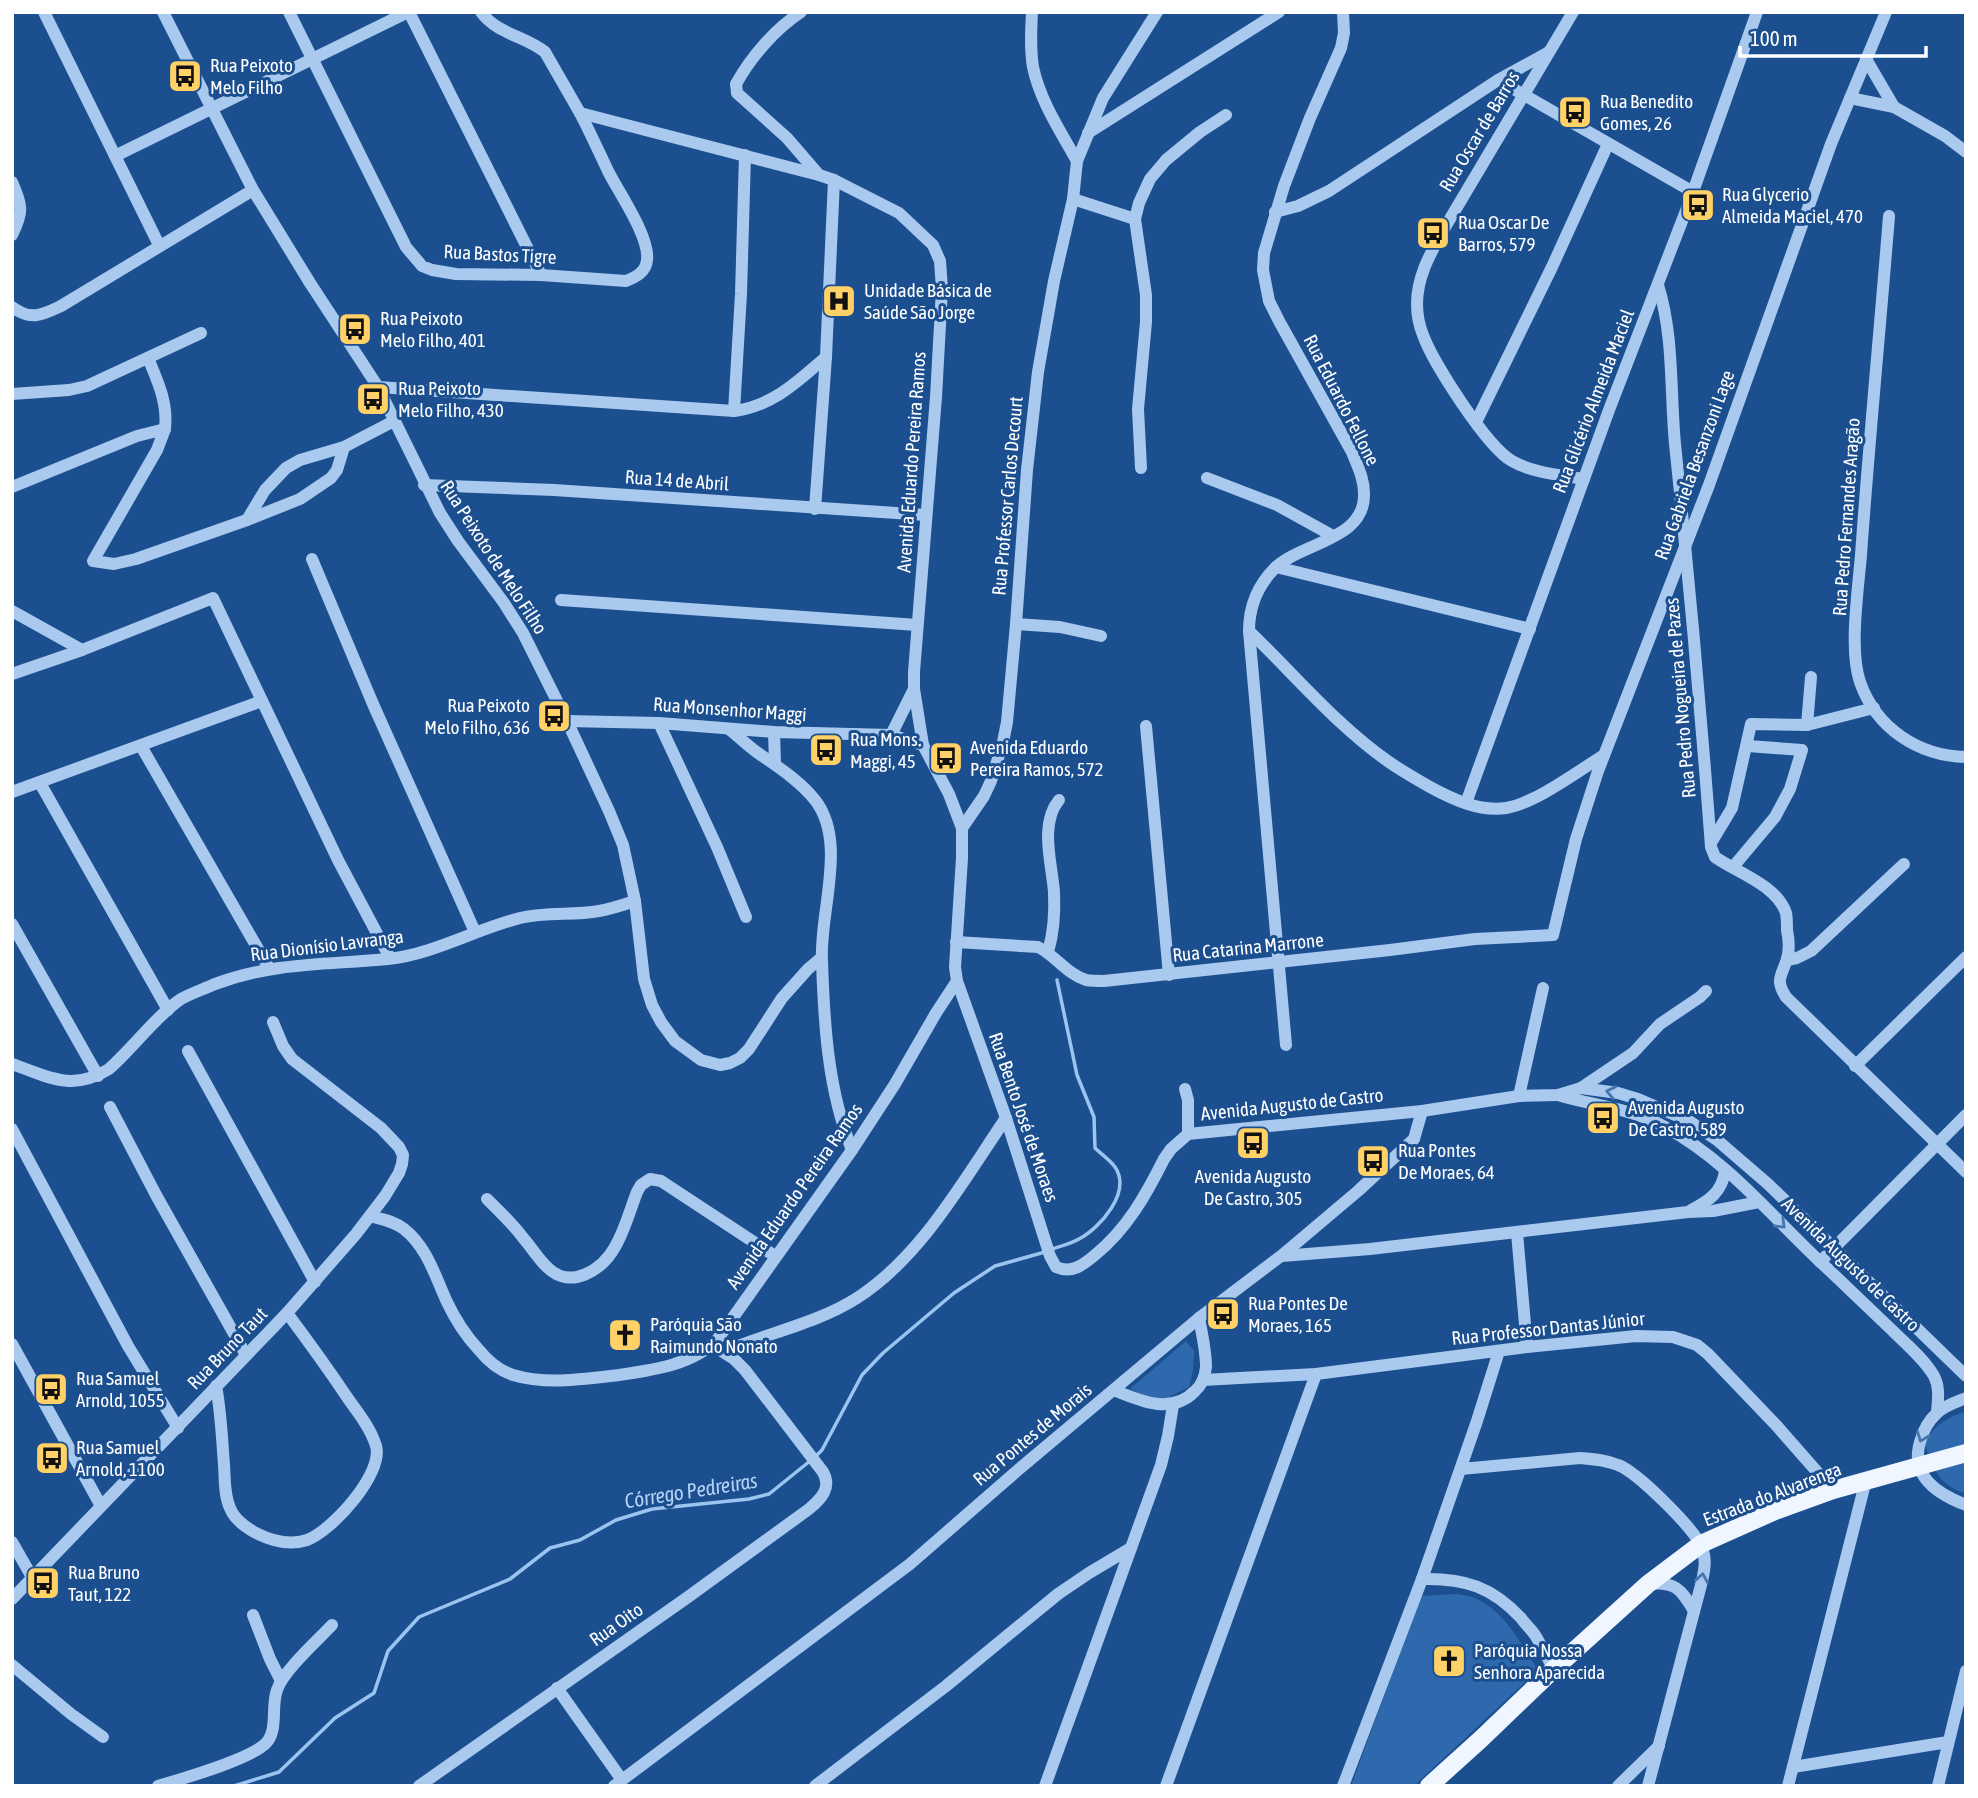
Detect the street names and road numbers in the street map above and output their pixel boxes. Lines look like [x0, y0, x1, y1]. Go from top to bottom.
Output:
street label: Rua Oscar de Barros [1434, 66, 1524, 195]
street label: Rua Bastos Tigre [443, 240, 557, 268]
street label: Rua Glicério Almeida Maciel [1548, 306, 1638, 496]
street label: Rua Eduardo Fellone [1300, 331, 1384, 469]
street label: Avenida Eduardo Pereira Ramos [892, 350, 930, 573]
street label: Rua Gabriela Besanzoni Lage [1649, 367, 1739, 563]
street label: Rua Professor Carlos Decourt [987, 396, 1027, 596]
street label: Rua Pedro Fernandes Aragão [1828, 417, 1864, 617]
street label: Rua 14 de Abril [624, 465, 730, 495]
street label: Rua Peixoto de Melo Filho [436, 476, 552, 638]
street label: Rua Pedro Nogueira de Pazes [1660, 597, 1700, 799]
street label: Rua Monsenhor Maggi [653, 693, 807, 725]
street label: Rua Dionísio Lavranga [249, 925, 405, 965]
street label: Rua Catarina Marrone [1171, 928, 1325, 966]
street label: Rua Bento José de Moraes [985, 1029, 1063, 1205]
street label: Avenida Augusto de Castro [1200, 1083, 1384, 1125]
street label: Avenida Eduardo Pereira Ramos [721, 1099, 867, 1293]
street label: Avenida Augusto de Castro [1777, 1192, 1925, 1336]
street label: Rua Bruno Taut [183, 1303, 271, 1393]
street label: Rua Professor Dantas Júnior [1450, 1307, 1646, 1349]
street label: Rua Pontes de Morais [968, 1378, 1096, 1490]
street label: Estrada do Alvarenga [1700, 1458, 1844, 1530]
street label: Rua Oito [585, 1598, 647, 1650]

